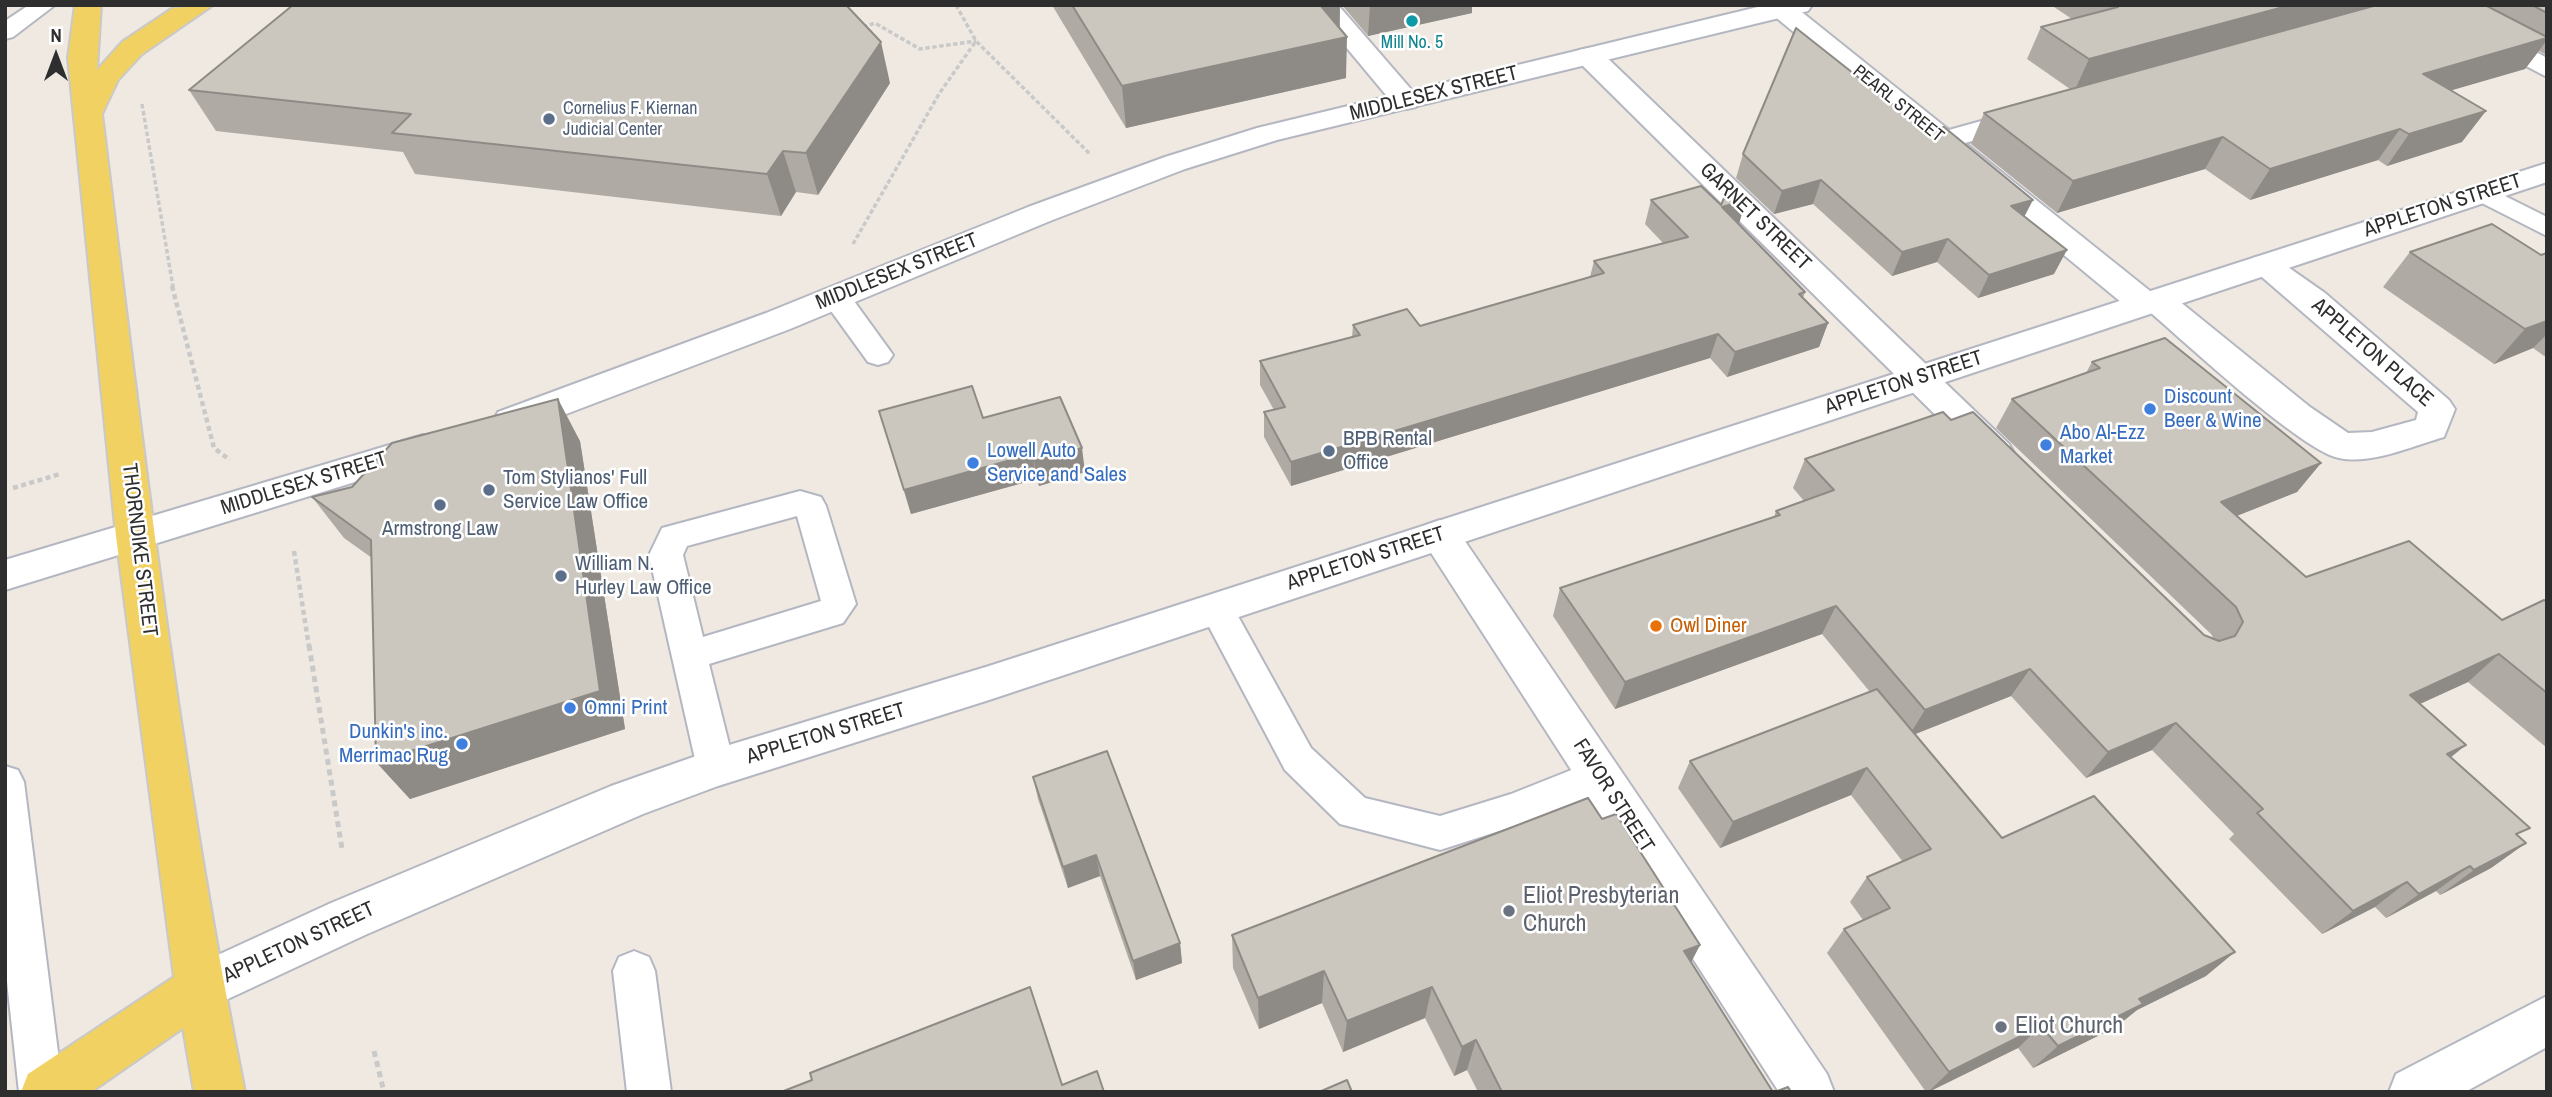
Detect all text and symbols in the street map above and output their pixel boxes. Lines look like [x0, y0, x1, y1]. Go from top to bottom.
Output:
marker: Mill No. 5 [1404, 13, 1420, 29]
north arrow [21, 21, 91, 91]
text: N [50, 22, 62, 48]
place label: Mill No. 5 [1381, 32, 1443, 54]
street label: MIDDLESEX STREET [1347, 61, 1521, 127]
street label: PEARL STREET [1848, 61, 1948, 147]
place label: Cornelius F. Kiernan Judicial Center [563, 98, 698, 140]
marker: Cornelius F. Kiernan Judicial Center [541, 111, 557, 127]
street label: GARNET STREET [1694, 158, 1816, 276]
street label: APPLETON STREET [2361, 169, 2525, 243]
street label: MIDDLESEX STREET [812, 228, 982, 316]
street label: APPLETON PLACE [2306, 293, 2438, 413]
street label: APPLETON STREET [1822, 346, 1986, 420]
place label: Discount Beer & Wine [2164, 384, 2262, 434]
marker: Discount Beer & Wine [2142, 401, 2158, 417]
place label: Abo Al-Ezz Market [2060, 420, 2145, 470]
place label: BPB Rental Office [1343, 426, 1432, 476]
marker: Abo Al-Ezz Market [2038, 437, 2054, 453]
place label: Lowell Auto Service and Sales [987, 438, 1127, 488]
marker: BPB Rental Office [1321, 443, 1337, 459]
street label: MIDDLESEX STREET [218, 447, 390, 521]
marker: Lowell Auto Service and Sales [965, 455, 981, 471]
street label: THORNDIKE STREET [116, 462, 162, 638]
place label: Tom Stylianos' Full Service Law Office [503, 465, 648, 515]
marker: Tom Stylianos' Full Service Law Office [481, 482, 497, 498]
marker: Armstrong Law [432, 497, 448, 513]
place label: Armstrong Law [382, 516, 498, 542]
street label: APPLETON STREET [1284, 522, 1448, 596]
place label: William N. Hurley Law Office [575, 551, 712, 601]
marker: William N. Hurley Law Office [553, 568, 569, 584]
place label: Owl Diner [1670, 613, 1747, 639]
marker: Owl Diner [1648, 618, 1664, 634]
place label: Omni Print [584, 695, 667, 721]
street label: APPLETON STREET [744, 698, 908, 770]
marker: Omni Print [562, 700, 578, 716]
place label: Dunkin's inc. Merrimac Rug [339, 719, 448, 769]
street label: FAVOR STREET [1567, 735, 1659, 857]
marker: Dunkin's inc. Merrimac Rug [454, 736, 470, 752]
place label: Eliot Presbyterian Church [1523, 883, 1679, 939]
street label: APPLETON STREET [219, 897, 379, 989]
marker: Eliot Presbyterian Church [1501, 903, 1517, 919]
place label: Eliot Church [2015, 1013, 2123, 1041]
marker: Eliot Church [1993, 1019, 2009, 1035]

